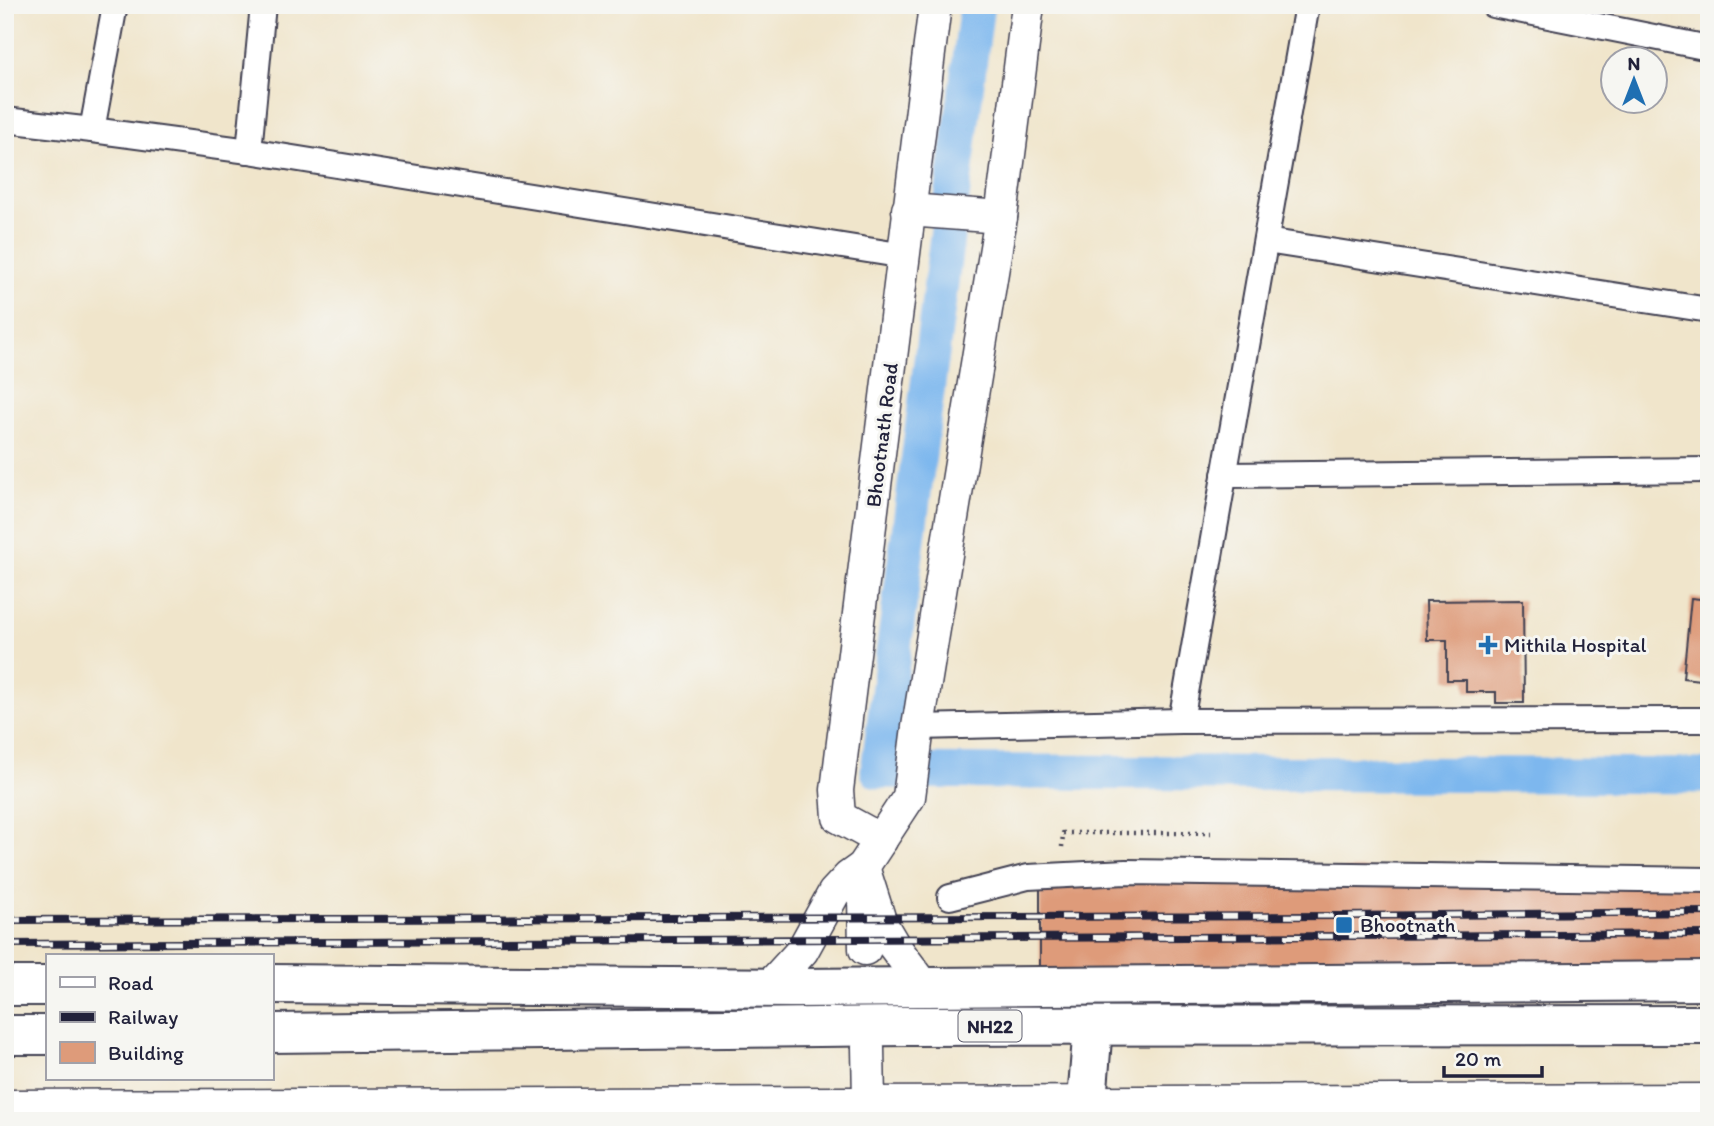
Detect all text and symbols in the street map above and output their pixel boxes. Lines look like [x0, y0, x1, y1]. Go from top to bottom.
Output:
north arrow [1598, 46, 1668, 116]
text: N [1628, 52, 1640, 75]
street label: Bhootnath Road [860, 361, 903, 509]
place label: Mithila Hospital [1504, 632, 1647, 657]
marker: Mithila Hospital [1478, 635, 1498, 655]
place label: Bhootnath [1360, 912, 1456, 937]
marker: Bhootnath [1334, 915, 1354, 935]
legend [46, 954, 273, 1080]
text: Road [108, 970, 154, 995]
text: Railway [108, 1004, 178, 1029]
road number: NH22 [958, 1010, 1021, 1042]
scale bar [1444, 1035, 1542, 1079]
text: Building [108, 1040, 184, 1065]
text: 20 m [1455, 1046, 1502, 1071]

